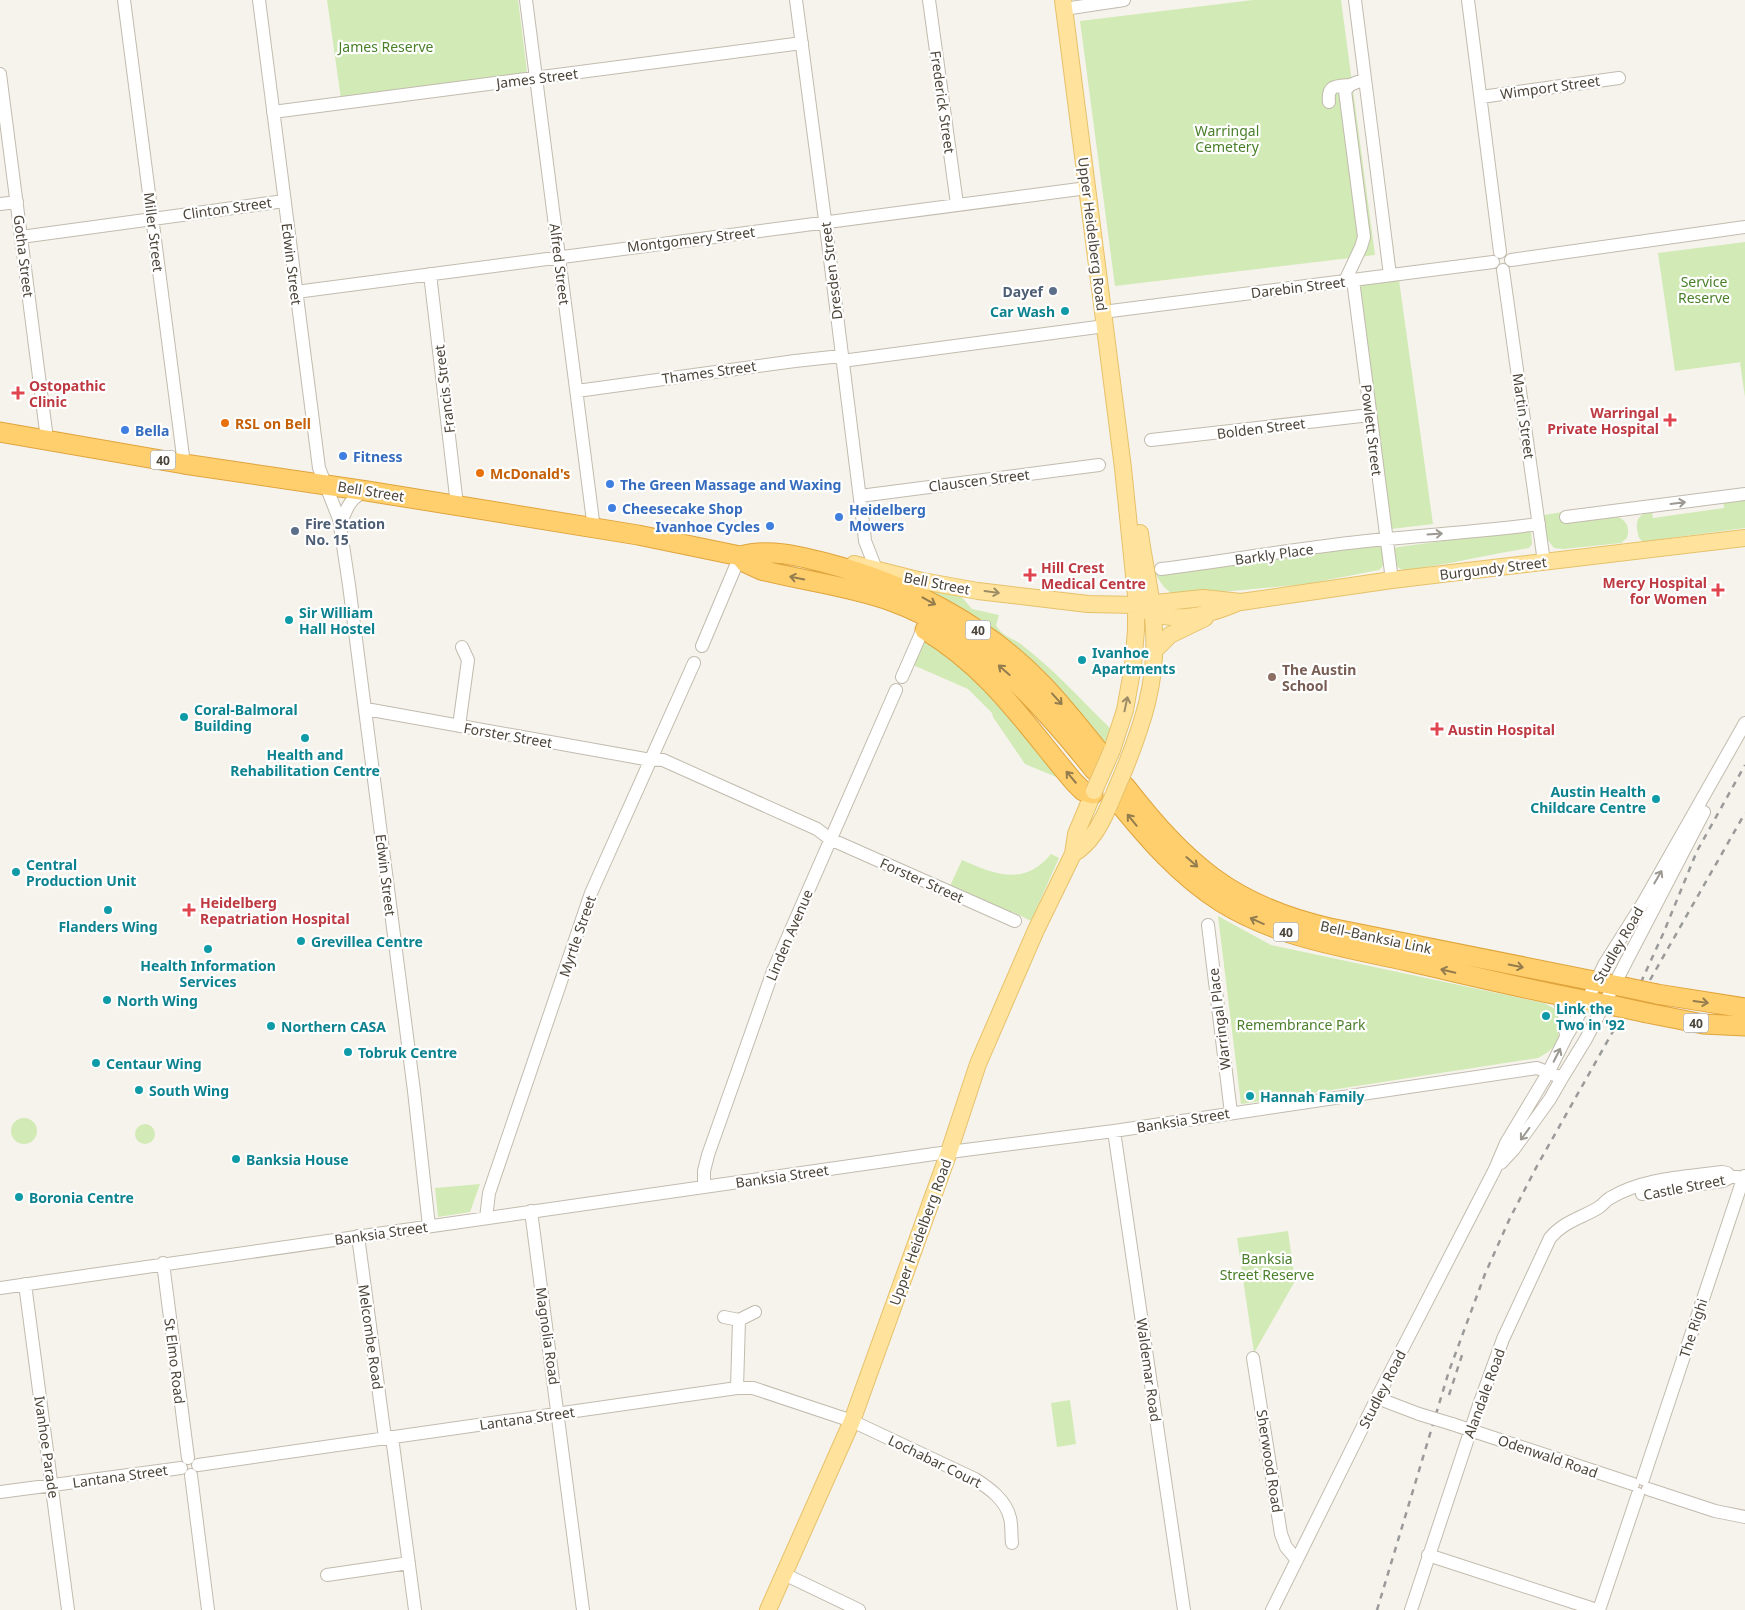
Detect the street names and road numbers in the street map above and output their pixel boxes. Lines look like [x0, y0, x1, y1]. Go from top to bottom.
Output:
street label: Frederick Street [926, 49, 960, 155]
street label: James Street [493, 64, 579, 93]
street label: Wimport Street [1499, 71, 1601, 103]
street label: Upper Heidelberg Road [1074, 156, 1112, 312]
street label: Miller Street [140, 191, 168, 273]
street label: Clinton Street [181, 192, 273, 224]
street label: Gotha Street [10, 214, 38, 298]
street label: Dresden Street [816, 221, 846, 321]
street label: Edwin Street [278, 222, 306, 306]
street label: Alfred Street [546, 222, 574, 306]
street label: Montgomery Street [626, 222, 756, 256]
street label: Darebin Street [1250, 272, 1346, 302]
street label: Francis Street [429, 344, 459, 434]
street label: Thames Street [661, 356, 757, 388]
street label: Martin Street [1509, 372, 1539, 460]
street label: Powlett Street [1357, 383, 1387, 477]
street label: Bolden Street [1216, 413, 1306, 443]
road number: 40 [150, 450, 176, 470]
street label: Clauscen Street [927, 464, 1031, 496]
street label: Bell Street [336, 476, 406, 506]
street label: Barkly Place [1233, 539, 1315, 569]
street label: Burgundy Street [1438, 552, 1548, 584]
street label: Bell Street [902, 567, 972, 599]
road number: 40 [966, 620, 990, 640]
street label: Forster Street [462, 718, 554, 752]
street label: Edwin Street [372, 833, 400, 917]
street label: Forster Street [877, 853, 967, 907]
street label: Linden Avenue [761, 886, 817, 984]
street label: Myrtle Street [554, 893, 600, 979]
street label: Studley Road [1588, 903, 1648, 987]
street label: Bell–Banksia Link [1319, 916, 1434, 958]
road number: 40 [1274, 922, 1298, 942]
street label: Warringal Place [1203, 967, 1235, 1071]
road number: 40 [1684, 1014, 1708, 1032]
street label: Banksia Street [1135, 1103, 1231, 1137]
street label: Upper Heidelberg Road [885, 1156, 955, 1308]
street label: Banksia Street [734, 1160, 830, 1192]
street label: Castle Street [1642, 1170, 1726, 1204]
street label: Banksia Street [333, 1217, 429, 1249]
street label: Melcombe Road [354, 1283, 388, 1391]
street label: Magnolia Road [532, 1286, 564, 1386]
street label: The Righi [1675, 1296, 1711, 1360]
street label: St Elmo Road [160, 1317, 190, 1405]
street label: Waldemar Road [1132, 1317, 1166, 1423]
street label: Alandale Road [1459, 1345, 1509, 1441]
street label: Studley Road [1354, 1347, 1410, 1431]
street label: Ivanhoe Parade [30, 1395, 64, 1500]
street label: Lantana Street [478, 1402, 576, 1434]
street label: Sherwood Road [1252, 1408, 1288, 1514]
street label: Lochabar Court [885, 1430, 985, 1492]
street label: Odenwald Road [1496, 1430, 1600, 1482]
street label: Lantana Street [71, 1460, 169, 1492]

